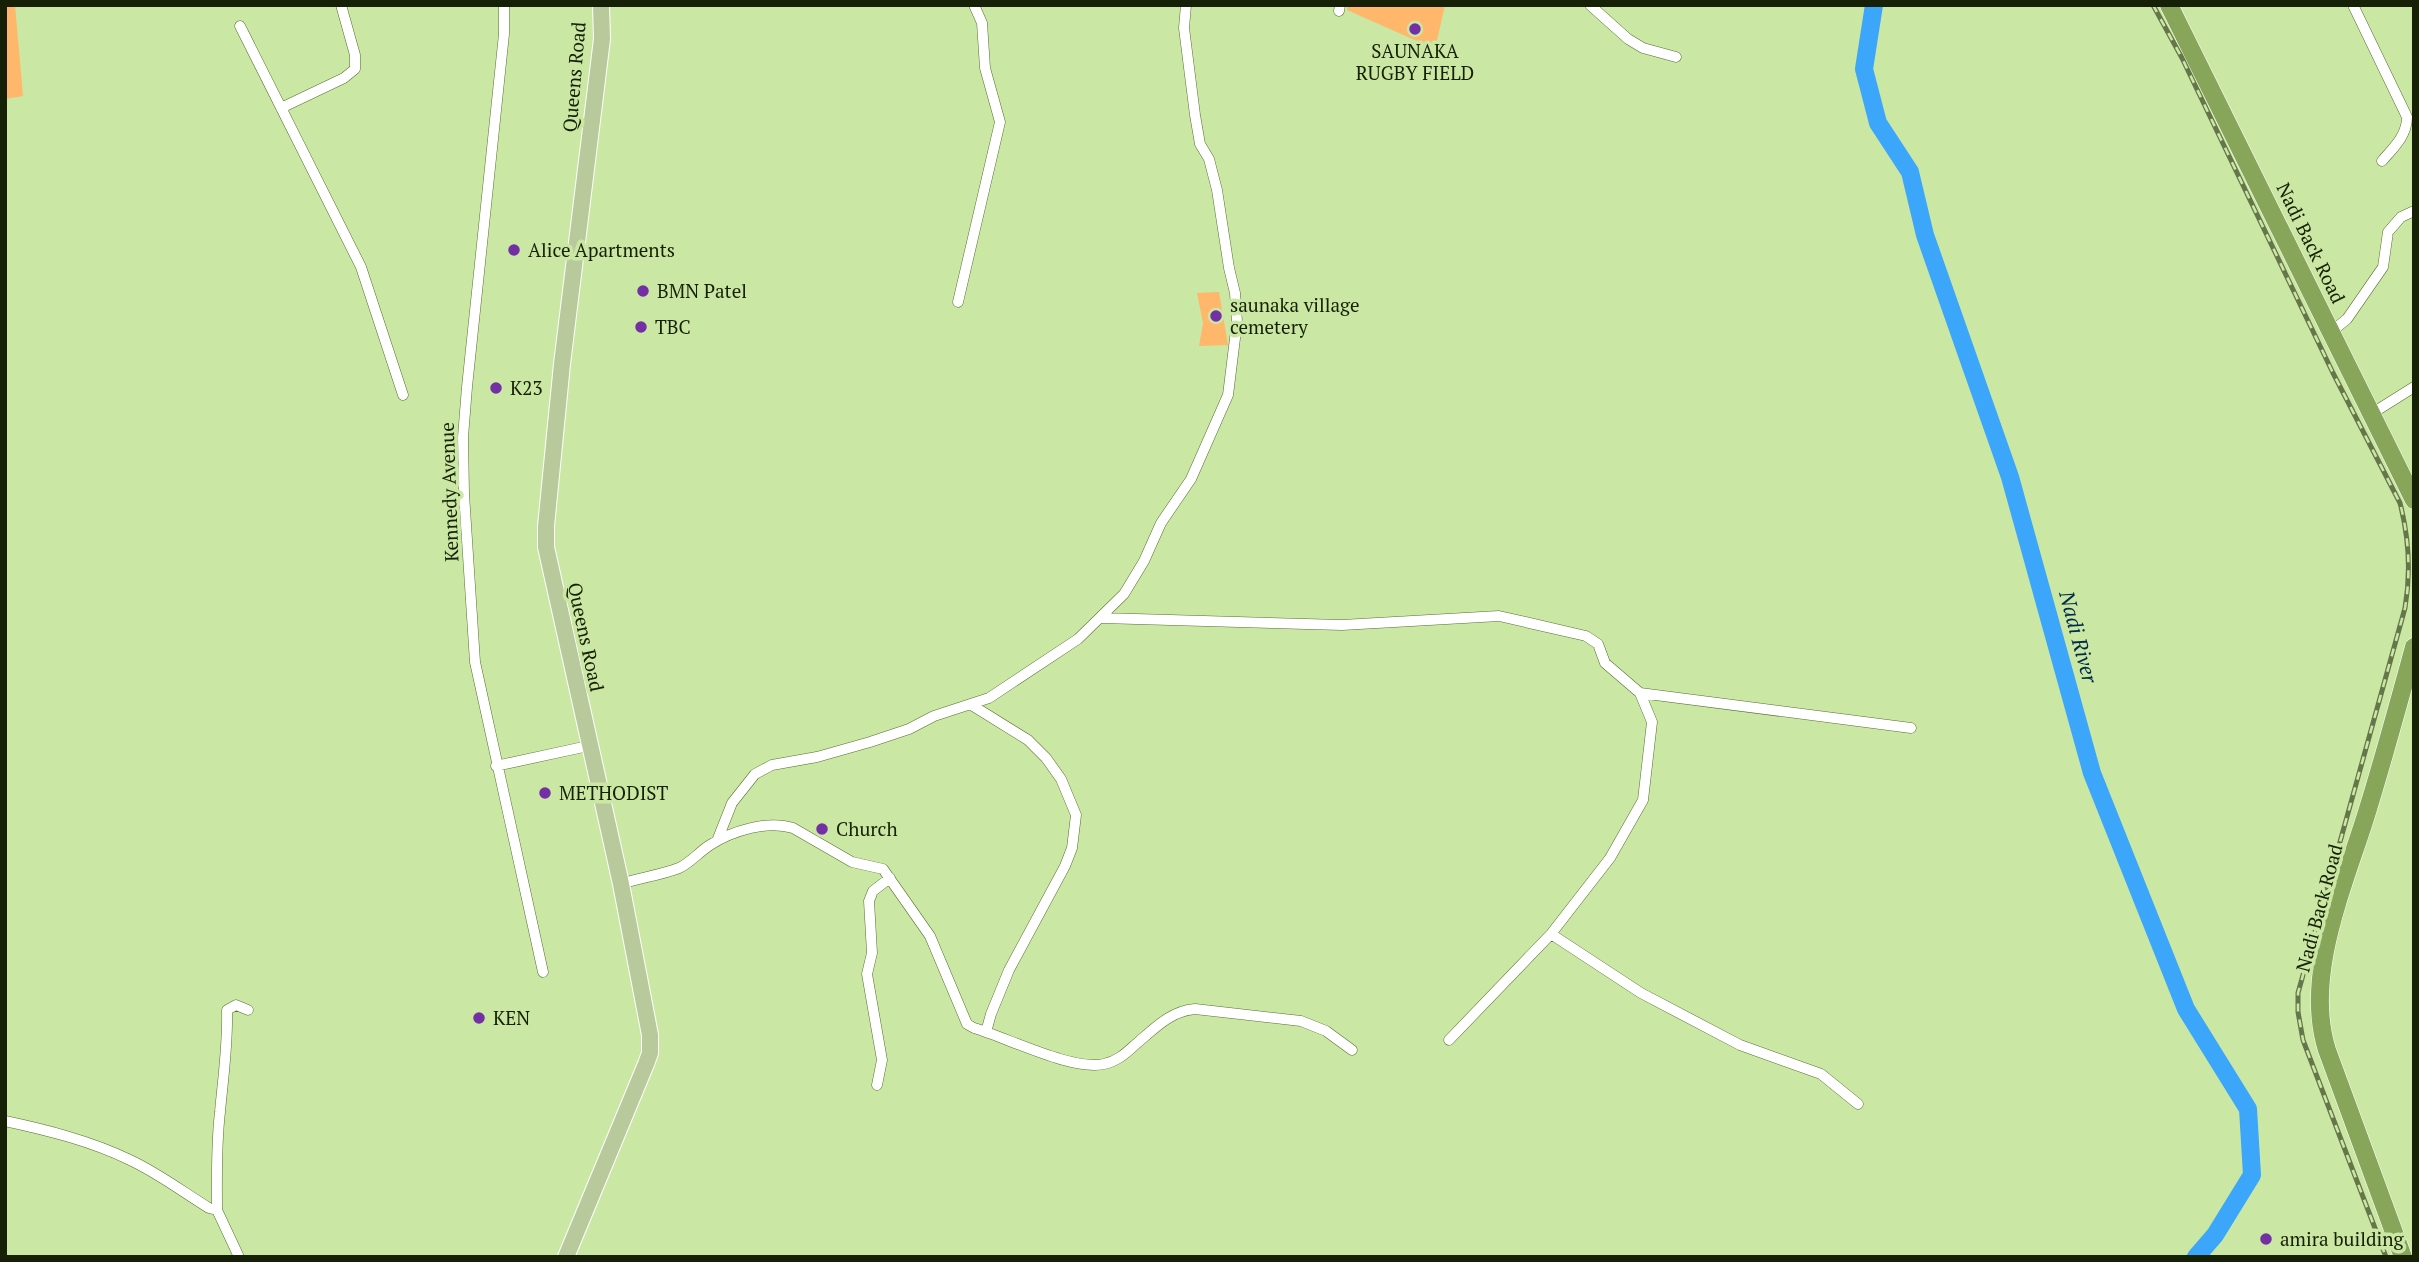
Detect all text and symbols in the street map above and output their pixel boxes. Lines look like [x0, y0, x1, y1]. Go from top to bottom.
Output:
street label: Queens Road [556, 20, 591, 133]
marker: SAUNAKA RUGBY FIELD [1407, 21, 1423, 37]
place label: SAUNAKA RUGBY FIELD [1356, 38, 1474, 85]
street label: Nadi Back Road [2271, 178, 2352, 308]
place label: Alice Apartments [528, 237, 675, 262]
marker: Alice Apartments [506, 242, 522, 258]
place label: BMN Patel [657, 278, 747, 303]
marker: BMN Patel [635, 283, 651, 299]
place label: saunaka village cemetery [1230, 292, 1360, 339]
marker: saunaka village cemetery [1208, 308, 1224, 324]
place label: TBC [655, 314, 691, 339]
marker: TBC [633, 319, 649, 335]
place label: K23 [510, 375, 543, 400]
marker: K23 [488, 380, 504, 396]
street label: Kennedy Avenue [434, 422, 463, 562]
street label: Queens Road [563, 580, 610, 694]
water label: Nadi River [2053, 587, 2105, 687]
place label: METHODIST [559, 780, 669, 805]
marker: METHODIST [537, 785, 553, 801]
place label: Church [836, 816, 898, 841]
marker: Church [814, 821, 830, 837]
street label: Nadi Back Road [2289, 841, 2348, 975]
place label: KEN [493, 1005, 530, 1030]
marker: KEN [471, 1010, 487, 1026]
place label: amira building [2280, 1226, 2404, 1251]
marker: amira building [2258, 1231, 2274, 1247]

